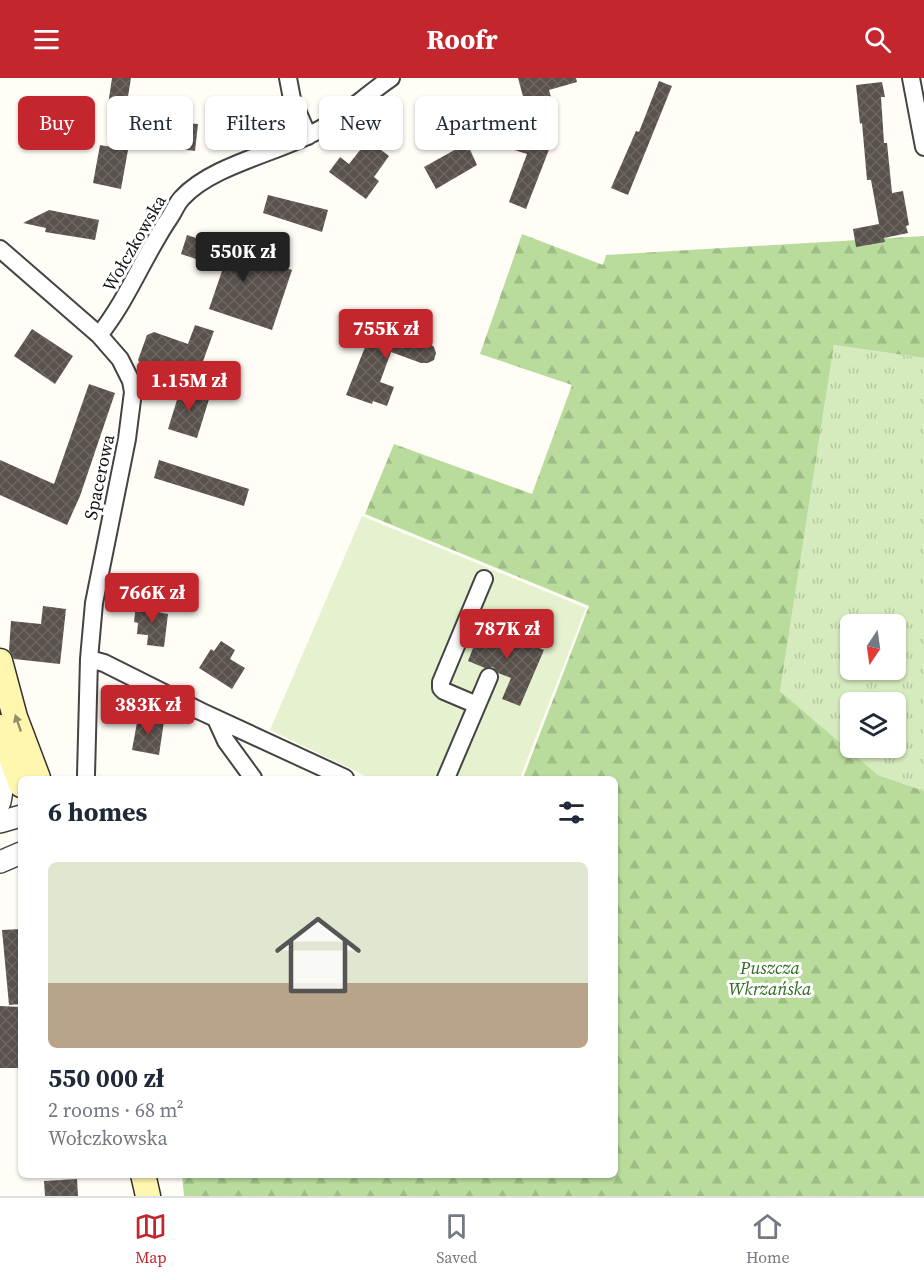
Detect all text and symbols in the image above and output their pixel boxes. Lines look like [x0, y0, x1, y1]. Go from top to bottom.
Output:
text: Roofr [426, 21, 498, 58]
icon: menu [30, 23, 63, 56]
icon: search [861, 23, 894, 56]
chip: Buy [18, 96, 95, 150]
chip: Rent [107, 96, 193, 150]
chip: Filters [205, 96, 307, 150]
chip: New [319, 96, 403, 150]
chip: Apartment [415, 96, 558, 150]
street label: Wołczkowska [96, 189, 172, 296]
pin: 550K zł [188, 232, 298, 283]
text: 550K zł [210, 237, 276, 265]
pin: 755K zł [331, 309, 441, 360]
text: 755K zł [353, 314, 419, 342]
pin: 1.15M zł [127, 361, 251, 412]
text: 1.15M zł [151, 366, 227, 394]
street label: Spacerowa [78, 431, 120, 522]
pin: 766K zł [97, 573, 207, 624]
text: 766K zł [119, 578, 185, 606]
pin: 787K zł [452, 609, 562, 660]
text: 787K zł [474, 614, 540, 642]
north arrow [840, 614, 906, 680]
map controls [840, 614, 906, 758]
pin: 383K zł [93, 685, 203, 736]
text: 383K zł [115, 690, 181, 718]
button: layers [840, 692, 906, 758]
one-way arrow [12, 714, 22, 732]
text: 6 homes [48, 794, 147, 830]
icon: filters [555, 796, 588, 829]
icon: home [264, 901, 372, 1009]
park label: Puszcza Wkrzańska [729, 955, 812, 1001]
text: 550 000 zł [48, 1060, 164, 1096]
text: 2 rooms · 68 m² [48, 1096, 184, 1124]
text: Wołczkowska [48, 1124, 168, 1152]
tab: Map [134, 1210, 167, 1268]
tab: Saved [436, 1210, 477, 1268]
tab: Home [746, 1210, 790, 1268]

